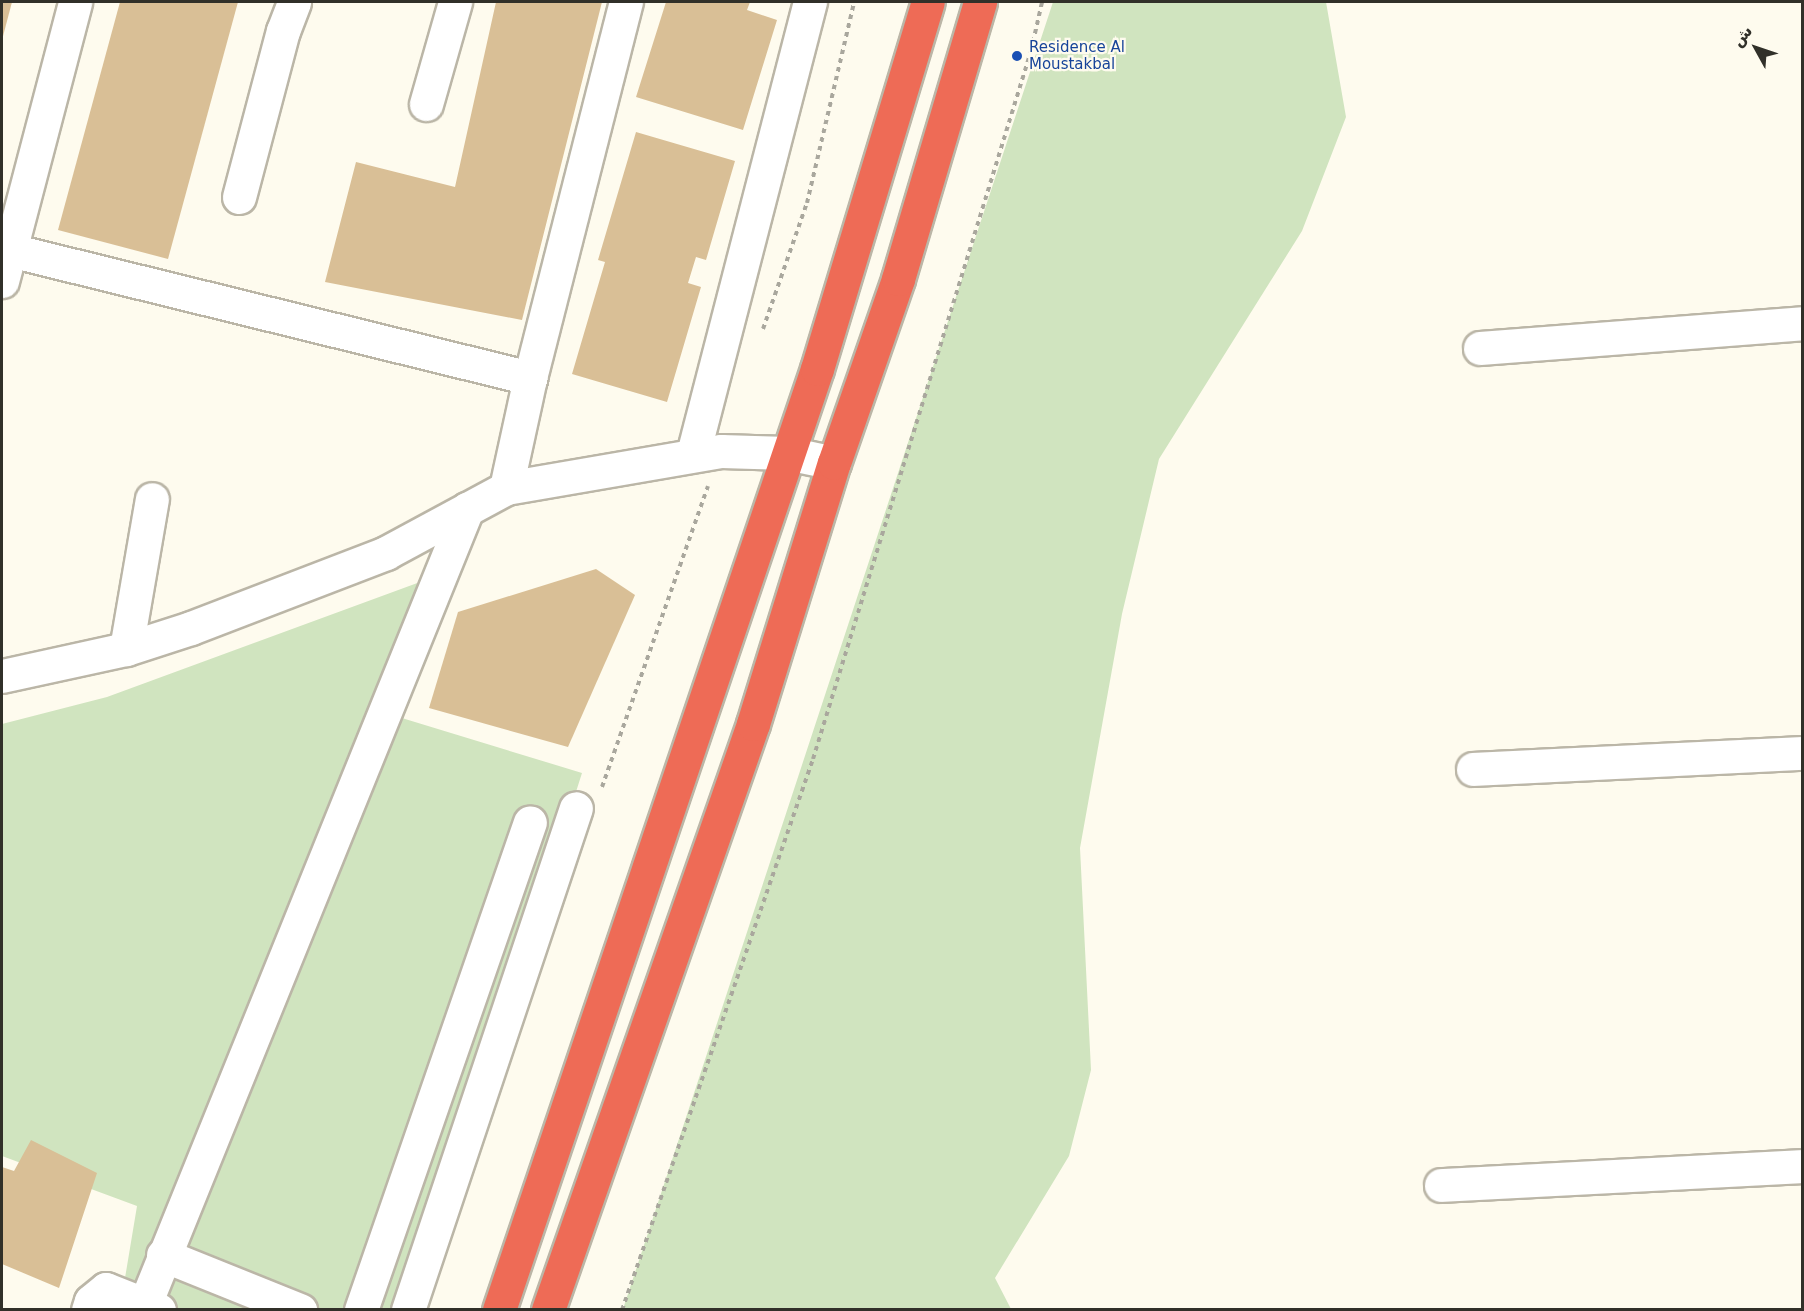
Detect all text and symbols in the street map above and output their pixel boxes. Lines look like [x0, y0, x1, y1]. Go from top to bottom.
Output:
north arrow [1726, 18, 1786, 78]
text: ش [1727, 22, 1756, 51]
place label: Residence Al Moustakbal [1029, 38, 1125, 73]
marker: Residence Al Moustakbal [1010, 49, 1024, 63]

